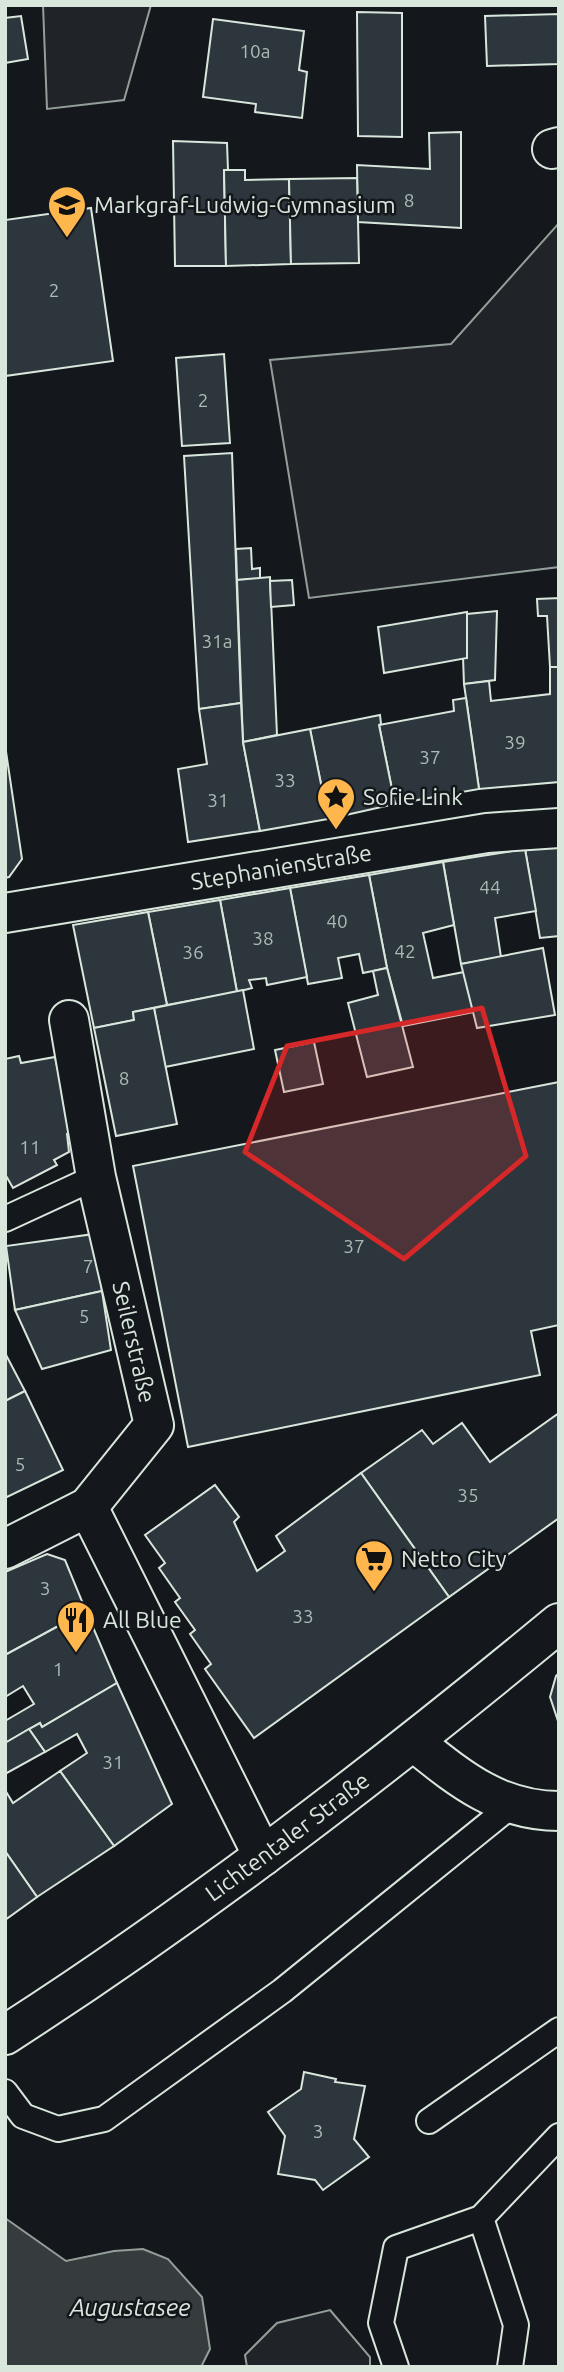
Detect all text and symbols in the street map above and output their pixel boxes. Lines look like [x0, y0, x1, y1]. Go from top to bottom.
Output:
house number: 10a [239, 40, 271, 62]
school or university icon: Markgraf-Ludwig-Gymnasium [46, 184, 88, 239]
house number: 8 [404, 189, 414, 211]
place label: Markgraf-Ludwig-Gymnasium [94, 192, 396, 217]
house number: 2 [49, 279, 59, 301]
house number: 2 [198, 389, 208, 411]
house number: 31a [201, 630, 233, 652]
house number: 39 [504, 731, 526, 753]
house number: 37 [419, 746, 441, 768]
house number: 33 [274, 769, 296, 791]
place icon: Sofie Link [315, 776, 357, 831]
place label: Sofie Link [363, 784, 463, 809]
house number: 31 [207, 789, 229, 811]
street label: Stephanienstraße [189, 839, 373, 894]
house number: 44 [479, 876, 501, 898]
house number: 40 [326, 910, 348, 932]
house number: 38 [252, 927, 274, 949]
house number: 42 [394, 940, 416, 962]
house number: 36 [182, 941, 204, 963]
house number: 8 [119, 1067, 129, 1089]
house number: 11 [19, 1136, 41, 1158]
house number: 37 [343, 1235, 365, 1257]
house number: 7 [83, 1255, 93, 1277]
street label: Seilerstraße [108, 1279, 161, 1405]
house number: 5 [79, 1305, 89, 1327]
house number: 5 [15, 1453, 25, 1475]
house number: 35 [457, 1484, 479, 1506]
supermarket icon: Netto City [353, 1538, 395, 1593]
place label: Netto City [401, 1546, 507, 1571]
house number: 3 [40, 1577, 50, 1599]
restaurant icon: All Blue [55, 1599, 97, 1654]
house number: 33 [292, 1605, 314, 1627]
place label: All Blue [103, 1607, 182, 1632]
house number: 1 [53, 1658, 63, 1680]
house number: 31 [102, 1751, 124, 1773]
street label: Lichtentaler Straße [200, 1767, 374, 1906]
house number: 3 [313, 2120, 323, 2142]
water label: Augustasee [69, 2294, 190, 2321]

